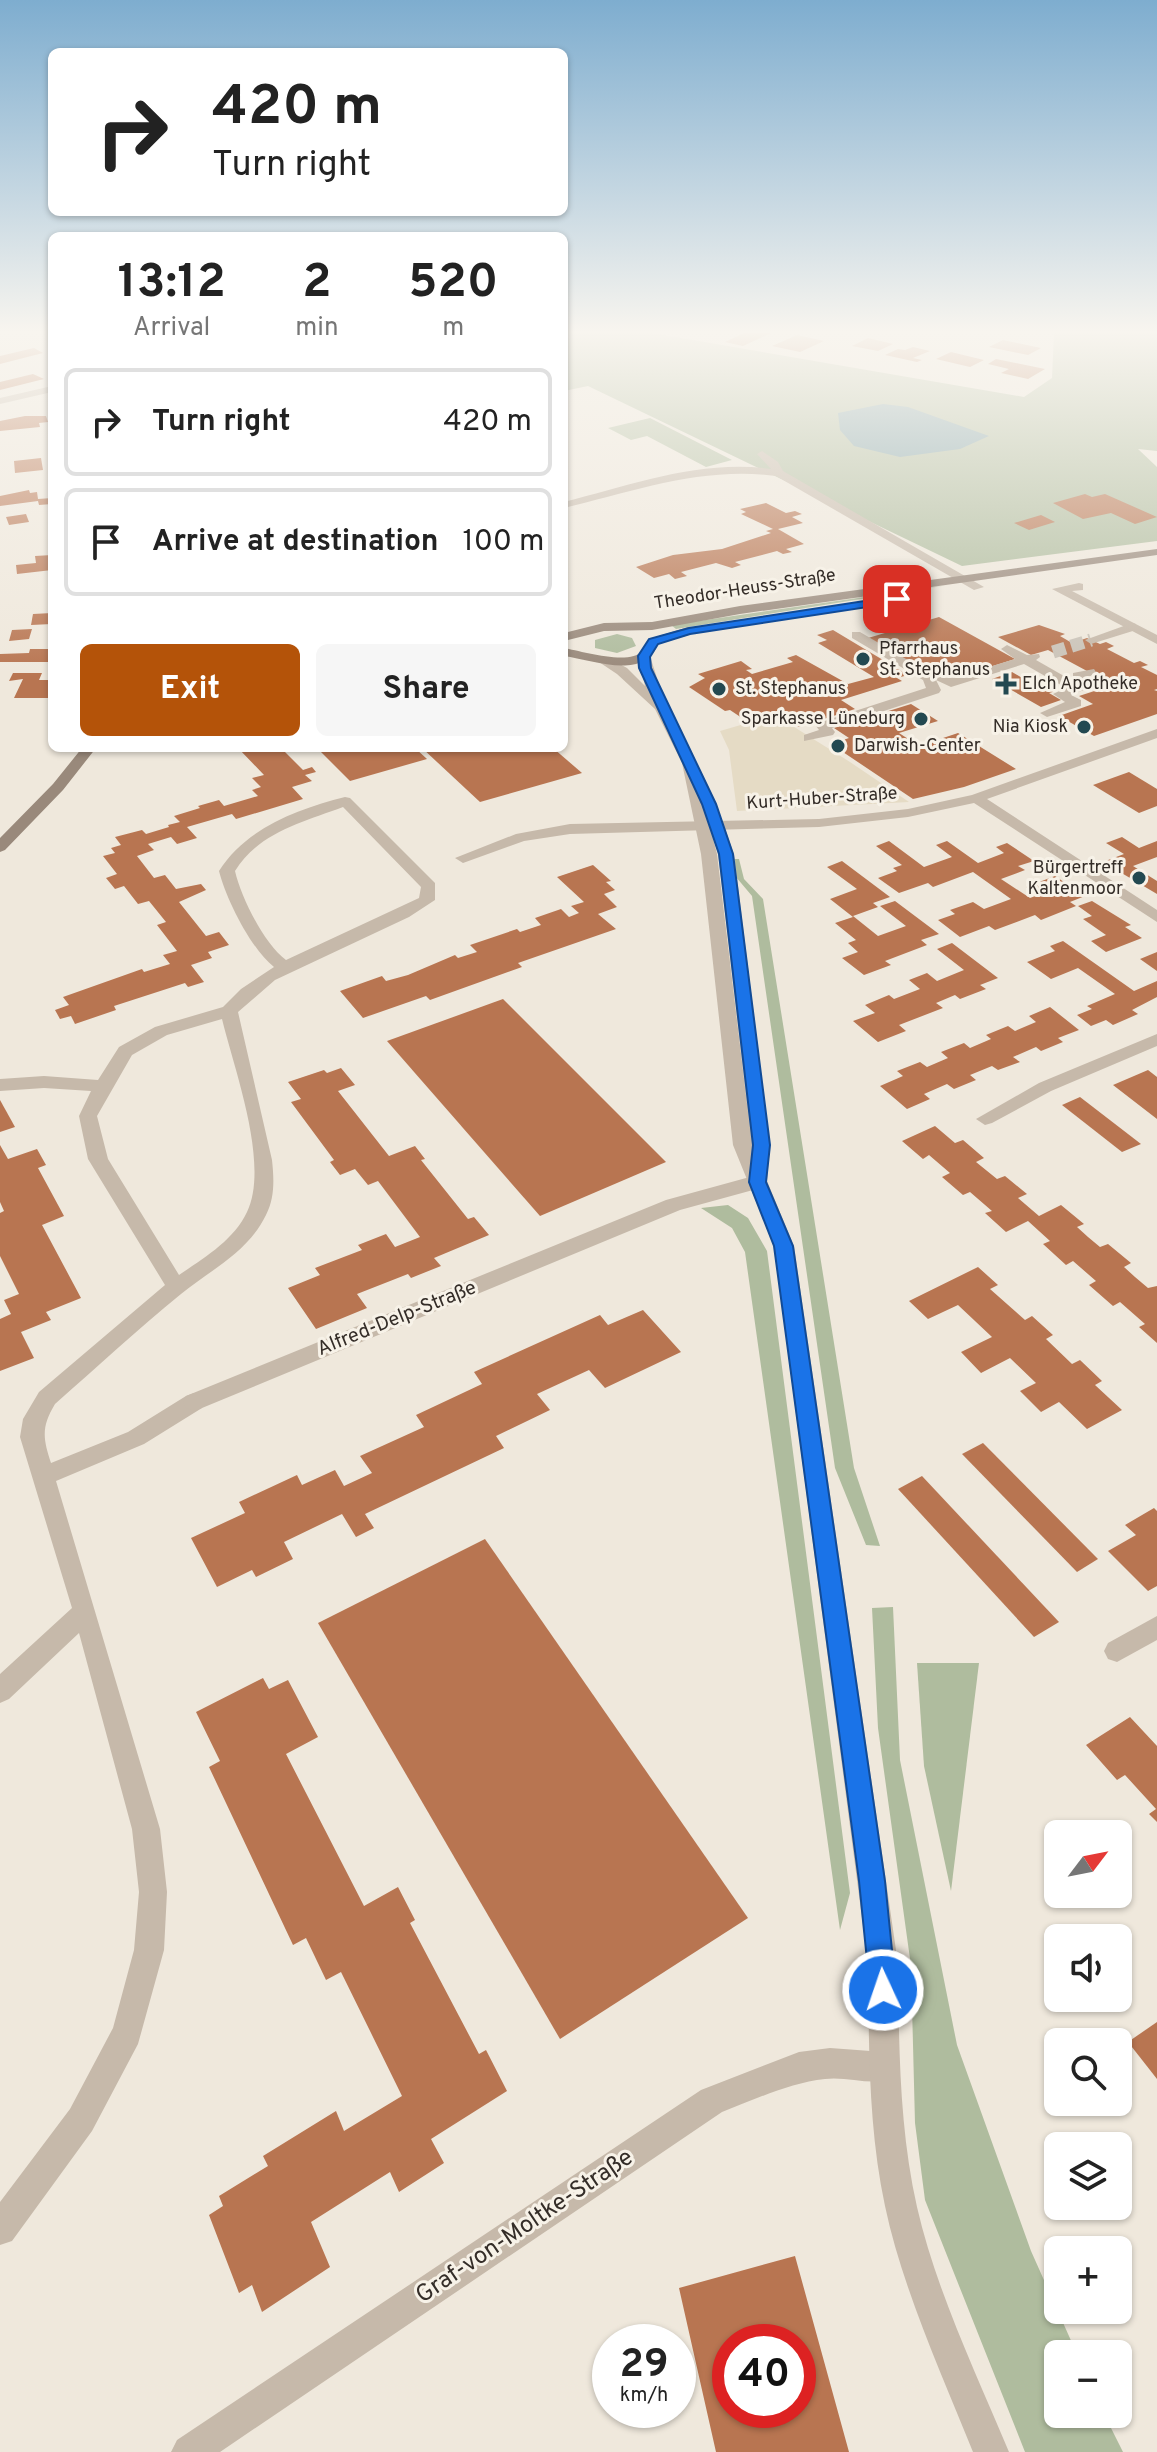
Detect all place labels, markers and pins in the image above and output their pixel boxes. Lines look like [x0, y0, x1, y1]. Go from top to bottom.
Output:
pin [863, 565, 931, 633]
place label: Pfarrhaus St. Stephanus [879, 638, 990, 682]
marker: Pfarrhaus St. Stephanus [854, 650, 872, 668]
place label: Elch Apotheke [1022, 673, 1138, 696]
marker: Elch Apotheke [997, 675, 1015, 693]
place label: St. Stephanus [735, 678, 846, 701]
marker: St. Stephanus [710, 680, 728, 698]
place label: Sparkasse Lüneburg [741, 708, 905, 731]
marker: Sparkasse Lüneburg [912, 710, 930, 728]
place label: Nia Kiosk [993, 716, 1068, 739]
marker: Nia Kiosk [1075, 718, 1093, 736]
place label: Darwish-Center [854, 735, 981, 758]
marker: Darwish-Center [829, 737, 847, 755]
place label: Bürgertreff Kaltenmoor [1028, 857, 1123, 901]
marker: Bürgertreff Kaltenmoor [1130, 869, 1148, 887]

